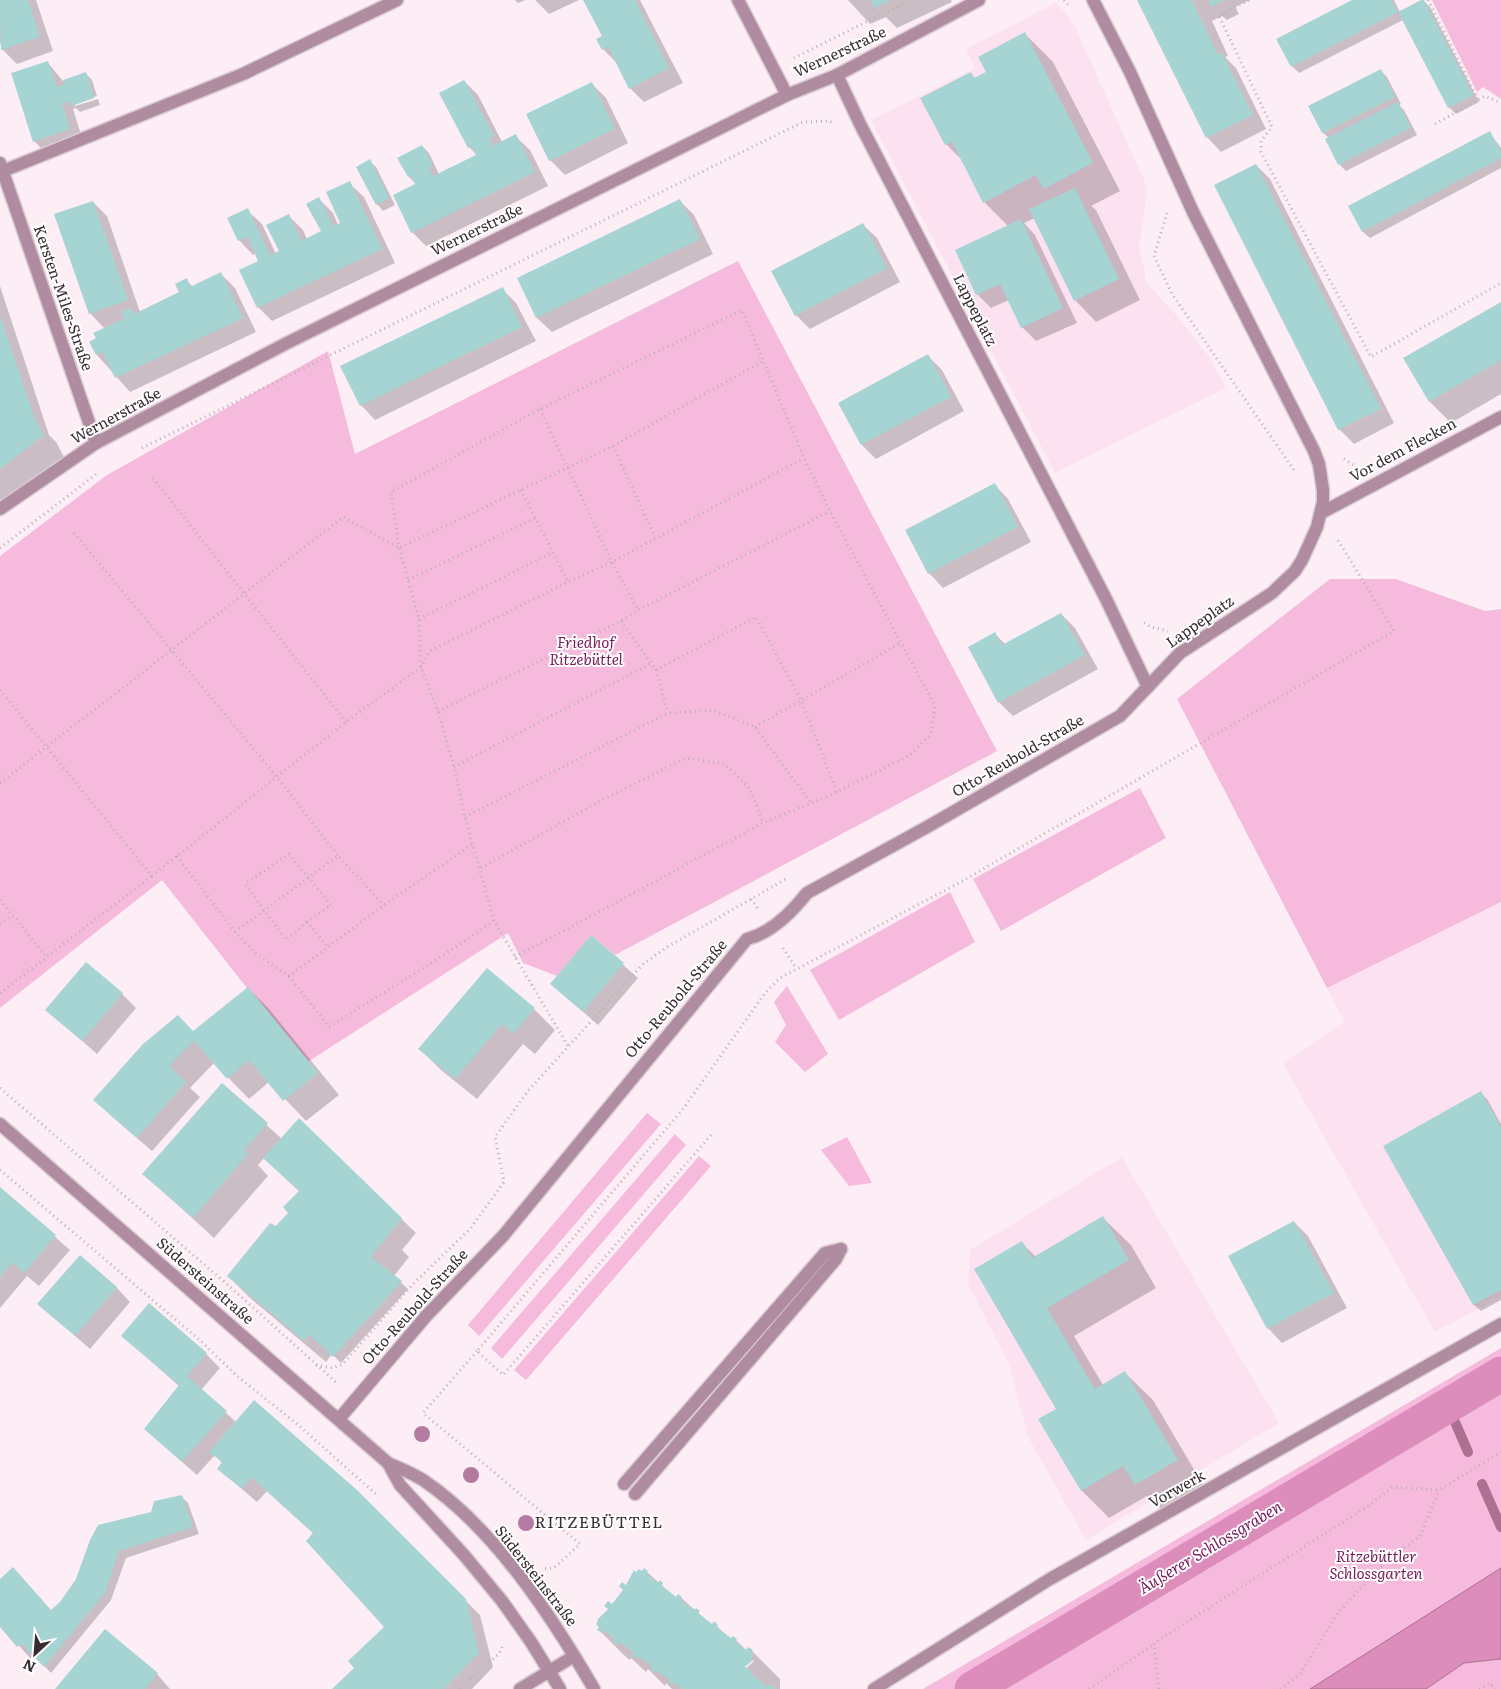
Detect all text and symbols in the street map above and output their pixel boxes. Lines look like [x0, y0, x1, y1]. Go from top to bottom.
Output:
street label: Wernerstraße [789, 19, 890, 82]
street label: Wernerstraße [426, 196, 526, 261]
street label: Kersten-Miles-Straße [29, 221, 100, 374]
street label: Lappeplatz [948, 269, 1004, 350]
street label: Wernerstraße [66, 380, 165, 449]
street label: Vor dem Flecken [1345, 411, 1460, 487]
street label: Lappeplatz [1160, 589, 1238, 653]
park label: Friedhof Ritzebüttel [549, 630, 624, 670]
street label: Otto-Reubold-Straße [947, 707, 1088, 802]
street label: Otto-Reubold-Straße [618, 933, 732, 1063]
street label: Südersteinstraße [152, 1231, 260, 1329]
street label: Otto-Reubold-Straße [355, 1243, 472, 1369]
street label: Vorwerk [1144, 1462, 1210, 1513]
water label: Äußerer Schlossgraben [1133, 1493, 1287, 1599]
district label: RITZEBÜTTEL [535, 1509, 663, 1533]
street label: Südersteinstraße [490, 1520, 584, 1631]
park label: Ritzebüttler Schlossgarten [1329, 1544, 1423, 1584]
north arrow [10, 1629, 60, 1679]
text: N [19, 1655, 39, 1678]

